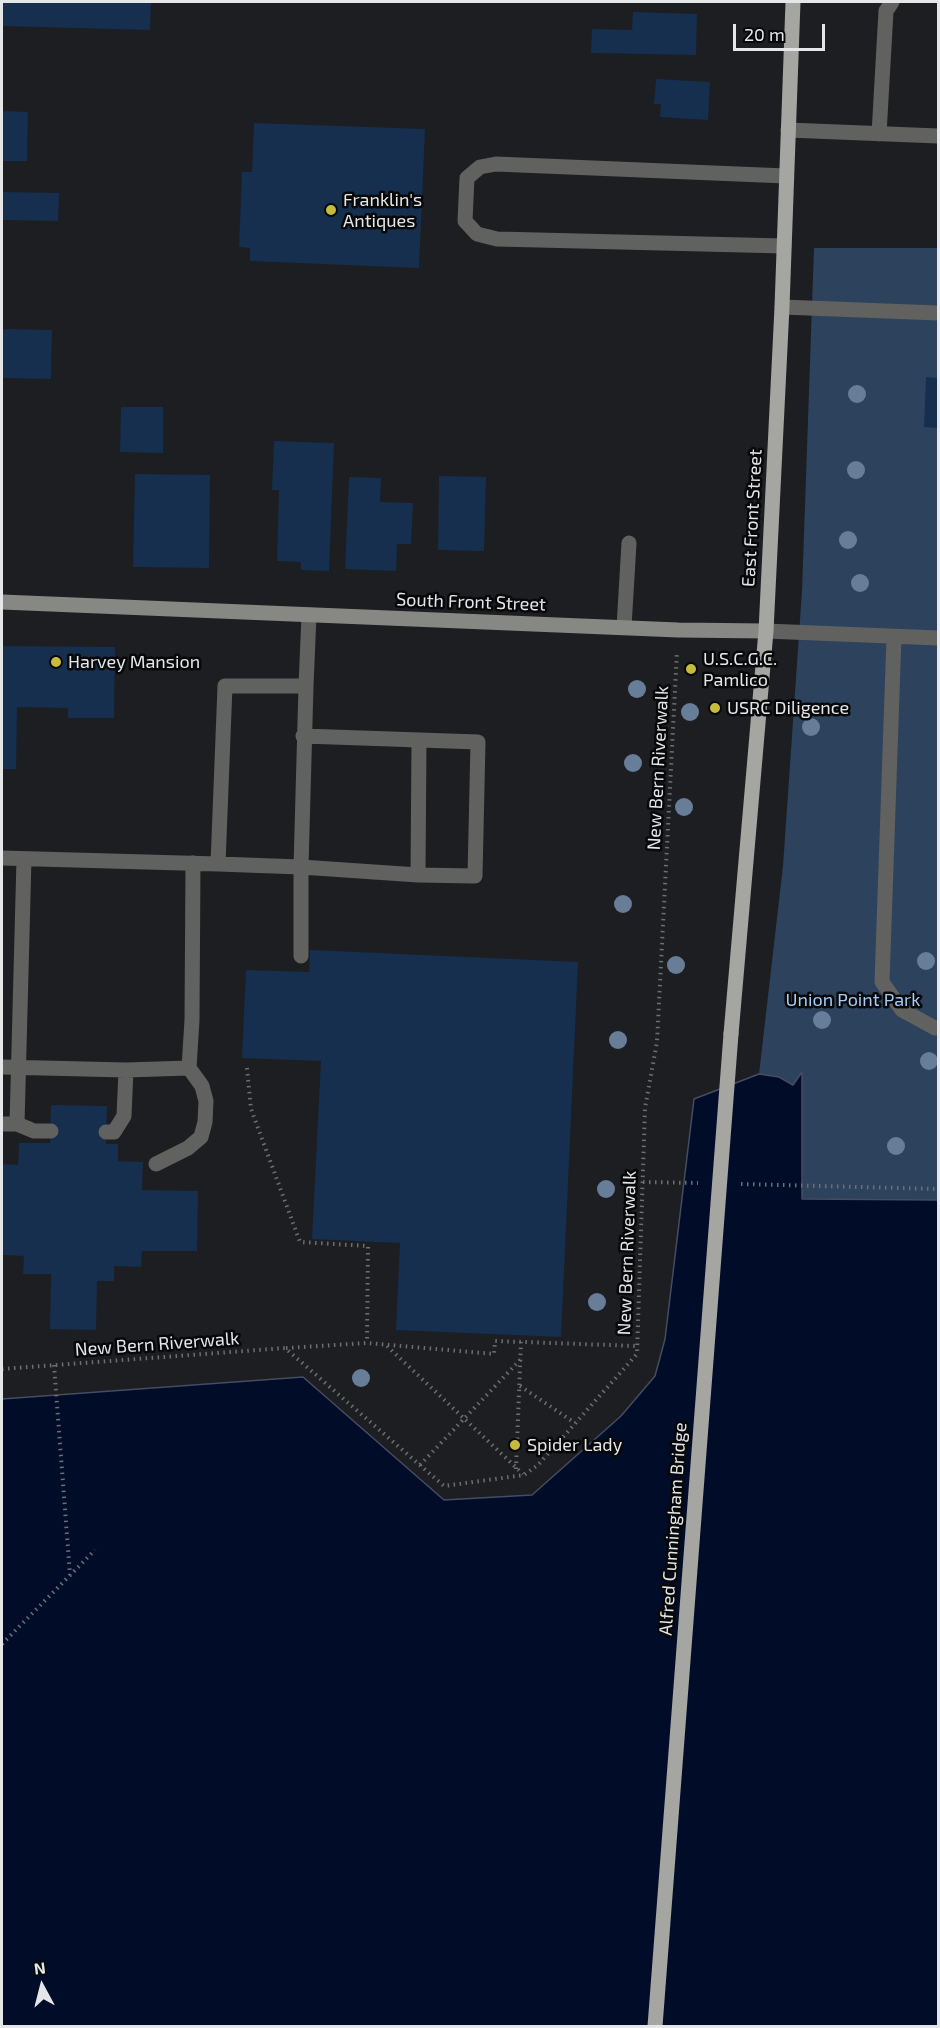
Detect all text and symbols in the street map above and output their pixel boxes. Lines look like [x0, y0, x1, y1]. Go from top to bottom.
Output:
scale bar [736, 12, 828, 50]
text: 20 m [744, 23, 785, 45]
place label: Franklin's Antiques [343, 189, 422, 232]
marker: Franklin's Antiques [324, 203, 338, 217]
street label: East Front Street [738, 449, 766, 587]
street label: South Front Street [396, 589, 546, 615]
place label: U.S.C.G.C. Pamlico [703, 648, 777, 690]
place label: Harvey Mansion [68, 651, 200, 673]
marker: Harvey Mansion [49, 655, 63, 669]
marker: U.S.C.G.C. Pamlico [684, 662, 698, 676]
street label: New Bern Riverwalk [643, 685, 673, 851]
place label: USRC Diligence [727, 697, 849, 719]
marker: USRC Diligence [708, 701, 722, 715]
park label: Union Point Park [786, 989, 920, 1011]
street label: New Bern Riverwalk [613, 1170, 641, 1336]
street label: New Bern Riverwalk [74, 1327, 240, 1361]
street label: Alfred Cunningham Bridge [655, 1422, 691, 1636]
place label: Spider Lady [527, 1434, 622, 1456]
marker: Spider Lady [508, 1438, 522, 1452]
north arrow [12, 1956, 72, 2016]
text: N [33, 1958, 47, 1978]

